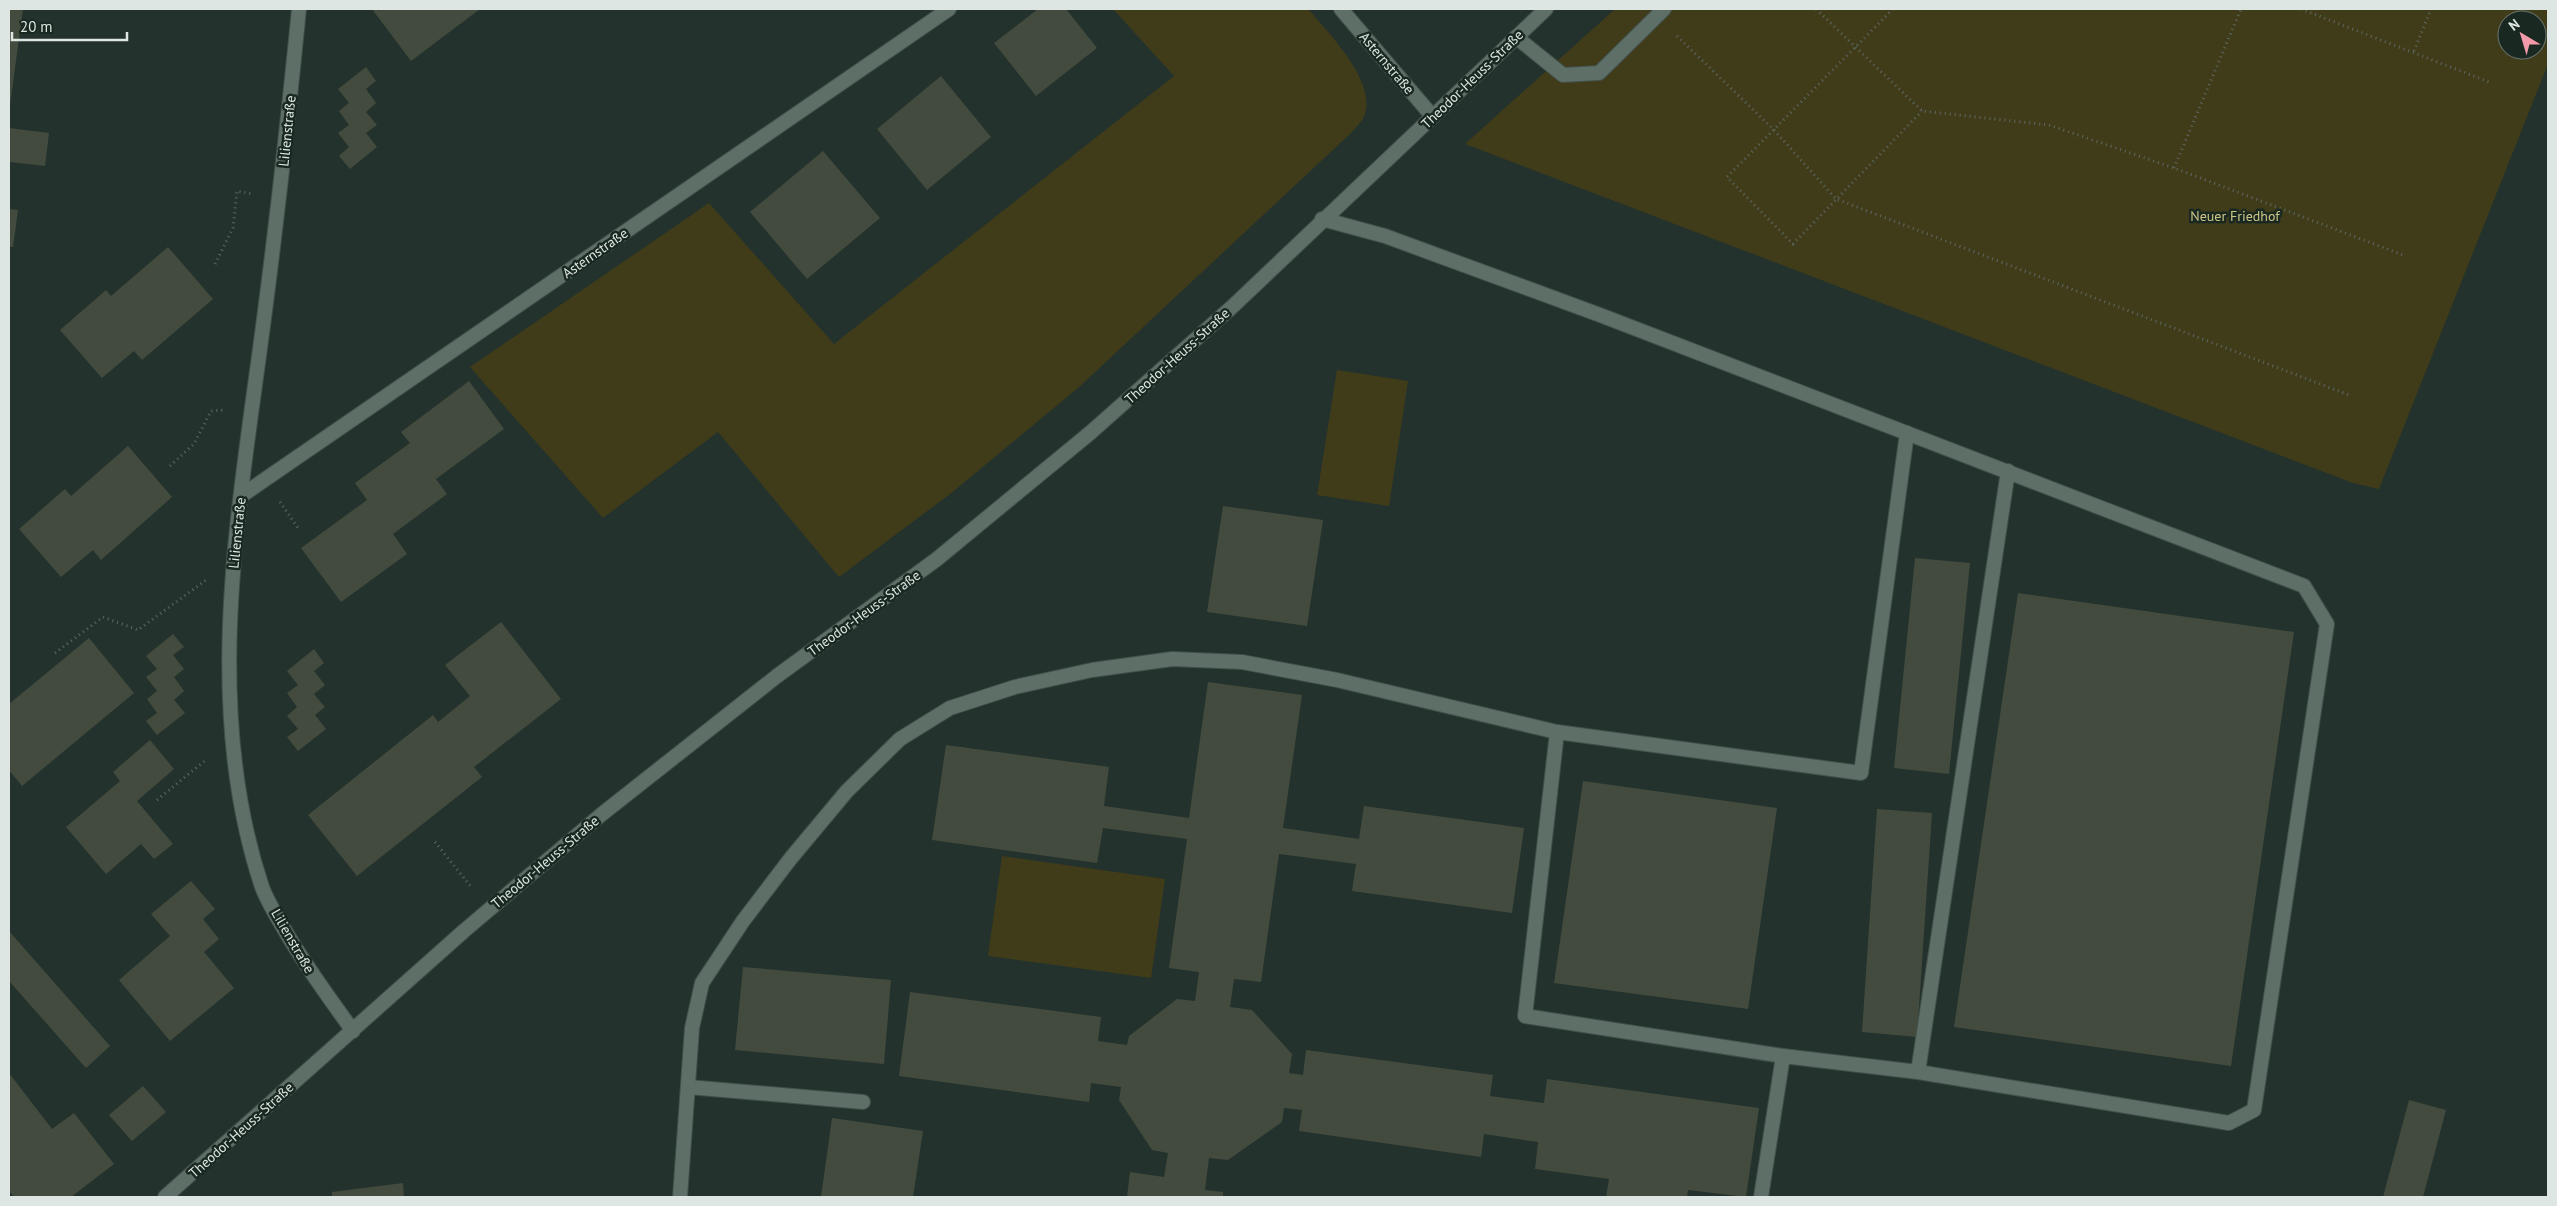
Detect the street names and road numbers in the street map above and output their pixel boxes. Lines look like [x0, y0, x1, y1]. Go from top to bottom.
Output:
street label: Theodor-Heuss-Straße [1417, 26, 1527, 132]
street label: Asternstraße [1356, 28, 1418, 98]
street label: Lilienstraße [274, 95, 300, 167]
street label: Asternstraße [559, 224, 631, 282]
street label: Theodor-Heuss-Straße [1121, 304, 1233, 408]
street label: Lilienstraße [224, 497, 250, 569]
street label: Theodor-Heuss-Straße [804, 566, 924, 660]
street label: Theodor-Heuss-Straße [488, 812, 602, 912]
street label: Lilienstraße [267, 906, 319, 976]
street label: Theodor-Heuss-Straße [185, 1078, 297, 1182]

